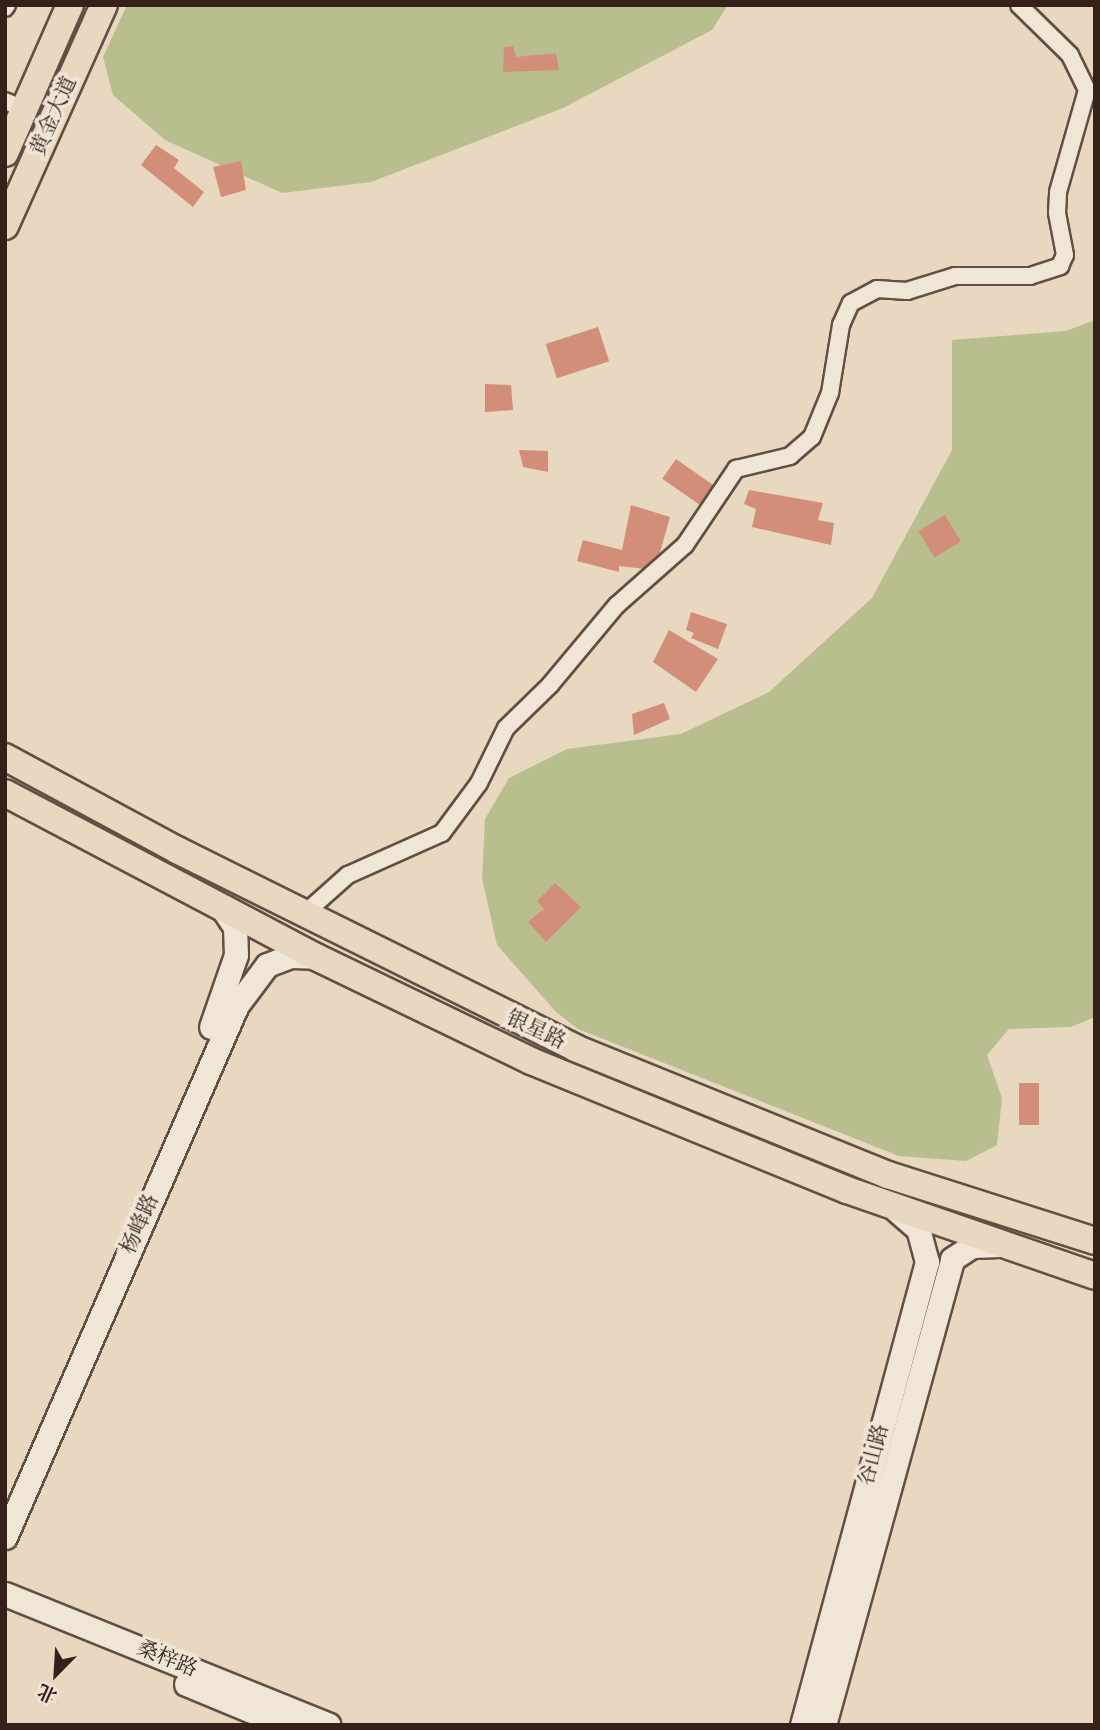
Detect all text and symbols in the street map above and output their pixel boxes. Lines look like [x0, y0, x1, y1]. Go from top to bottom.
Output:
street label: 黄金大道 [25, 73, 83, 159]
street label: 银星路 [502, 1005, 570, 1055]
street label: 杨峰路 [116, 1190, 164, 1258]
street label: 谷山路 [854, 1421, 894, 1489]
street label: 桑梓路 [133, 1636, 201, 1682]
north arrow [21, 1639, 91, 1709]
text: 北 [33, 1677, 61, 1709]

